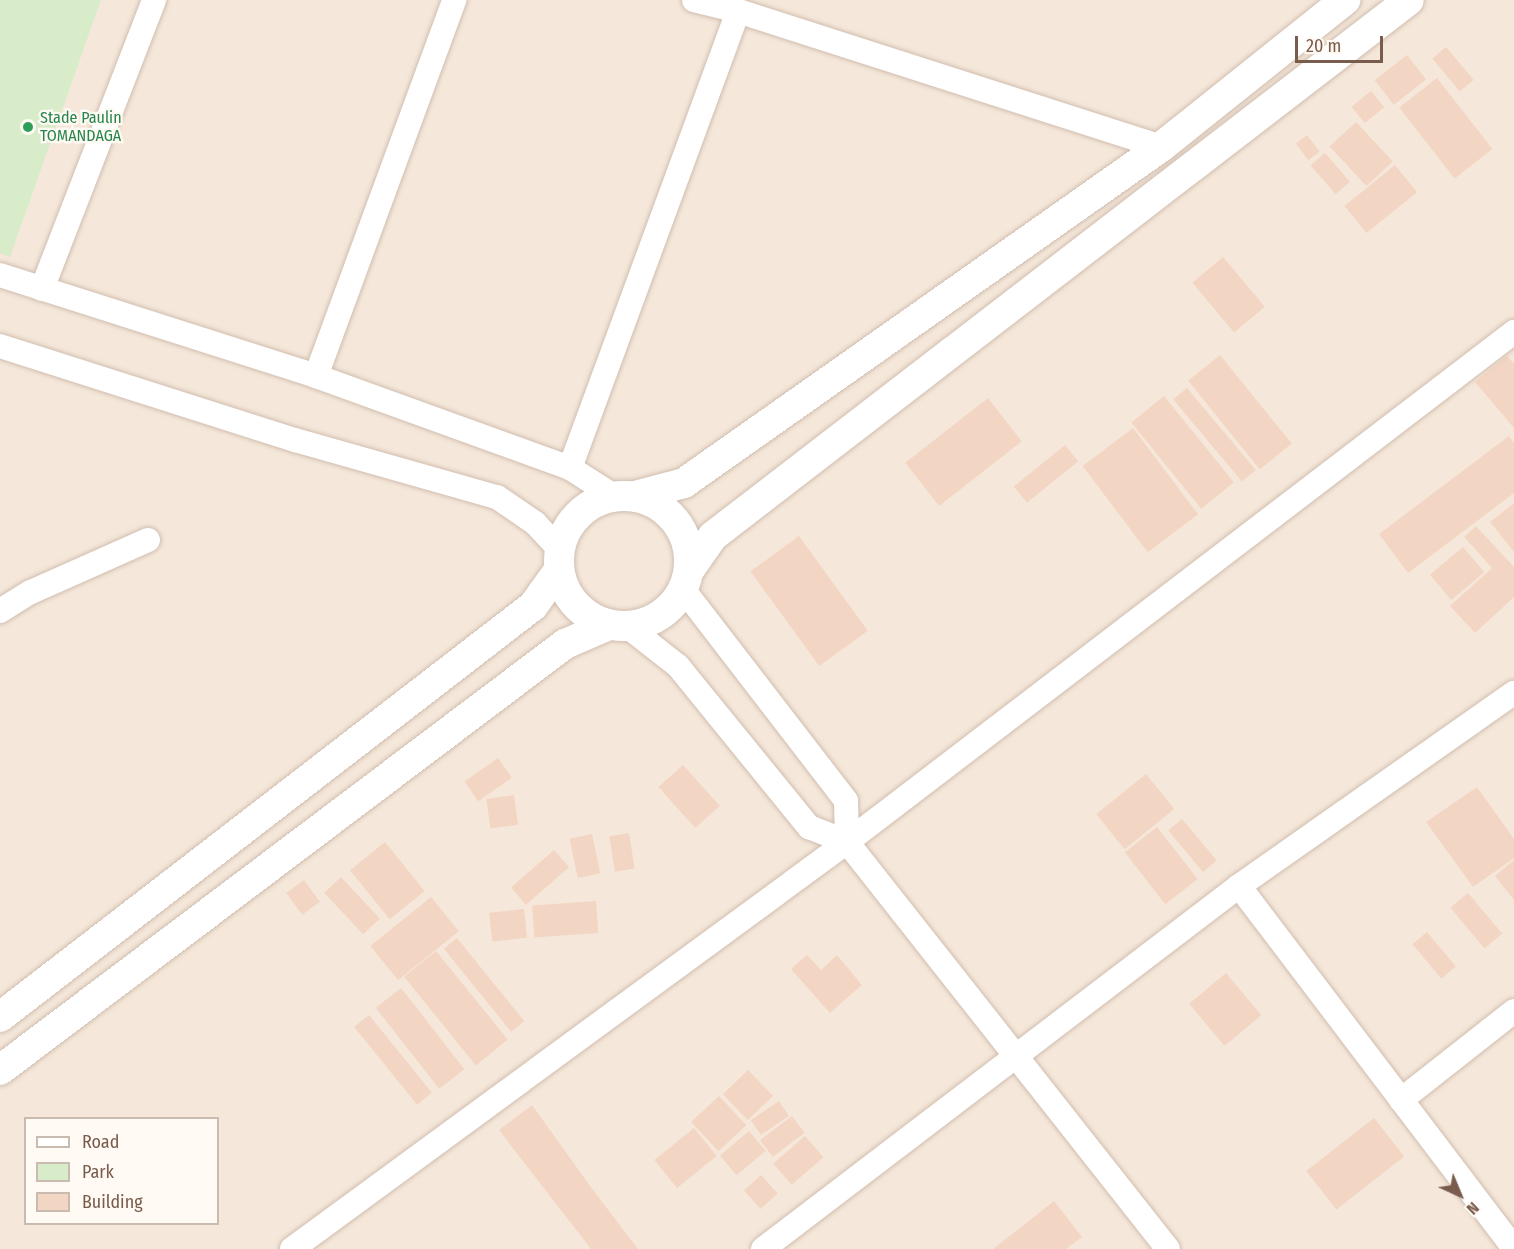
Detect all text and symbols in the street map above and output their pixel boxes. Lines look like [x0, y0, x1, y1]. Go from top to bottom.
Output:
scale bar [1298, 24, 1386, 62]
text: 20 m [1306, 35, 1341, 57]
place label: Stade Paulin TOMANDAGA [40, 108, 122, 146]
marker: Stade Paulin TOMANDAGA [21, 120, 35, 134]
legend [24, 1117, 219, 1225]
text: Road [82, 1131, 119, 1153]
text: Park [82, 1161, 114, 1183]
north arrow [1430, 1165, 1490, 1225]
text: Building [82, 1191, 143, 1213]
text: N [1463, 1198, 1483, 1218]

